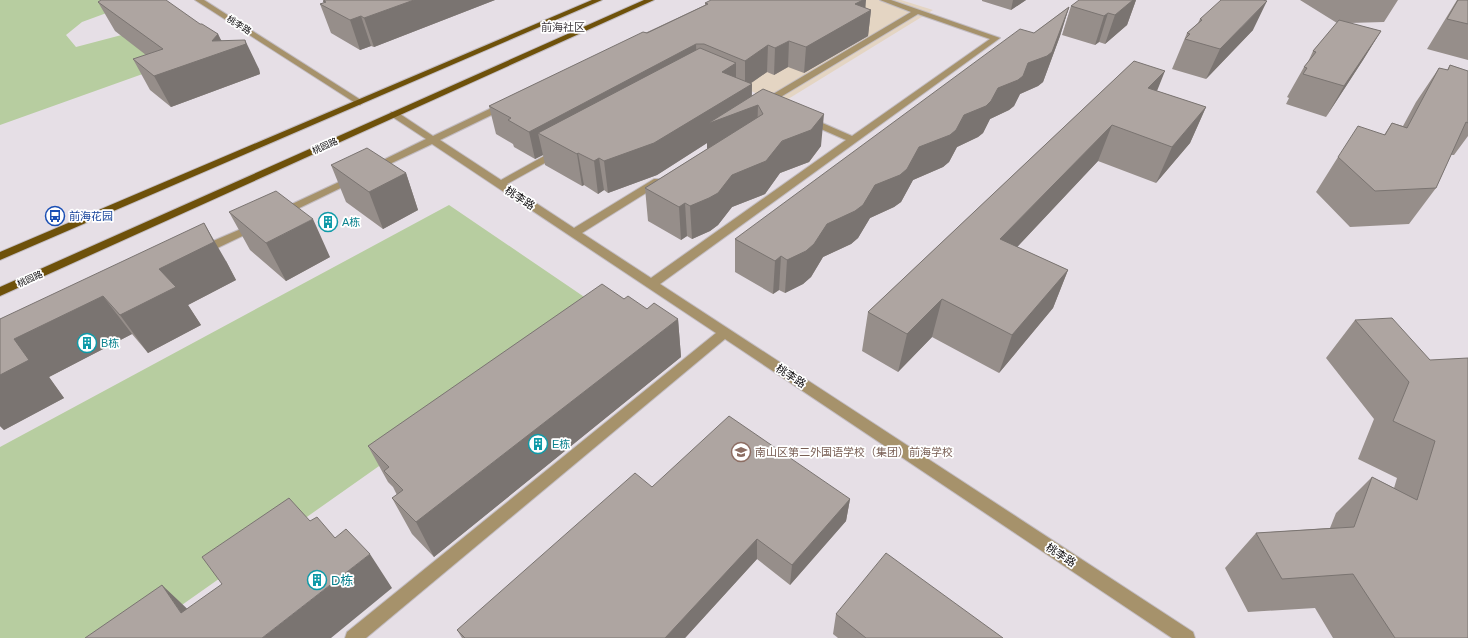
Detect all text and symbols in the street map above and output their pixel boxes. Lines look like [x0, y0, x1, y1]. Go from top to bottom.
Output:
street label: 桃李路 [225, 14, 253, 36]
district label: 前海社区 [541, 21, 585, 33]
street label: 桃园路 [311, 136, 339, 156]
street label: 桃李路 [503, 184, 537, 212]
bus stop icon: 前海花园 [44, 205, 66, 227]
place label: 前海花园 [69, 210, 113, 222]
building icon: A栋 [317, 211, 339, 233]
place label: A栋 [342, 216, 360, 228]
street label: 桃园路 [16, 269, 44, 289]
building icon: B栋 [76, 332, 98, 354]
place label: B栋 [101, 337, 119, 349]
street label: 桃李路 [774, 362, 808, 390]
building icon: E栋 [527, 433, 549, 455]
place label: E栋 [552, 438, 570, 450]
school or university icon: 南山区第二外国语学校（集团）前海学校 [730, 441, 752, 463]
place label: 南山区第二外国语学校（集团）前海学校 [755, 446, 953, 458]
street label: 桃李路 [1044, 541, 1078, 569]
building icon: D栋 [306, 569, 328, 591]
place label: D栋 [331, 573, 353, 588]

